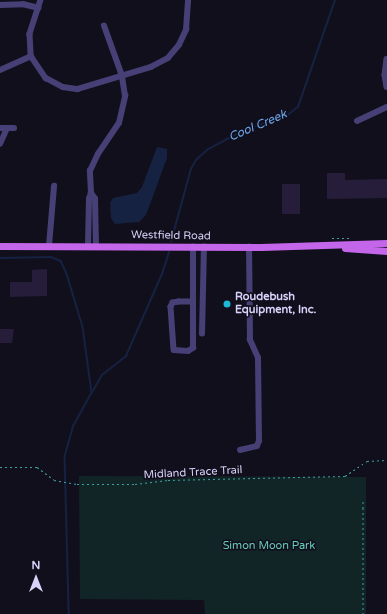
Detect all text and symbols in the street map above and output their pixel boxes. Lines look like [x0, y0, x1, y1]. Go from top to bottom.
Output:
water label: Cool Creek [227, 107, 289, 145]
street label: Westfield Road [131, 229, 211, 243]
place label: Roudebush Equipment, Inc. [235, 291, 316, 317]
marker: Roudebush Equipment, Inc. [222, 299, 232, 309]
street label: Midland Trace Trail [143, 464, 243, 482]
park label: Simon Moon Park [223, 539, 315, 553]
north arrow [16, 558, 56, 598]
text: N [32, 559, 40, 572]

